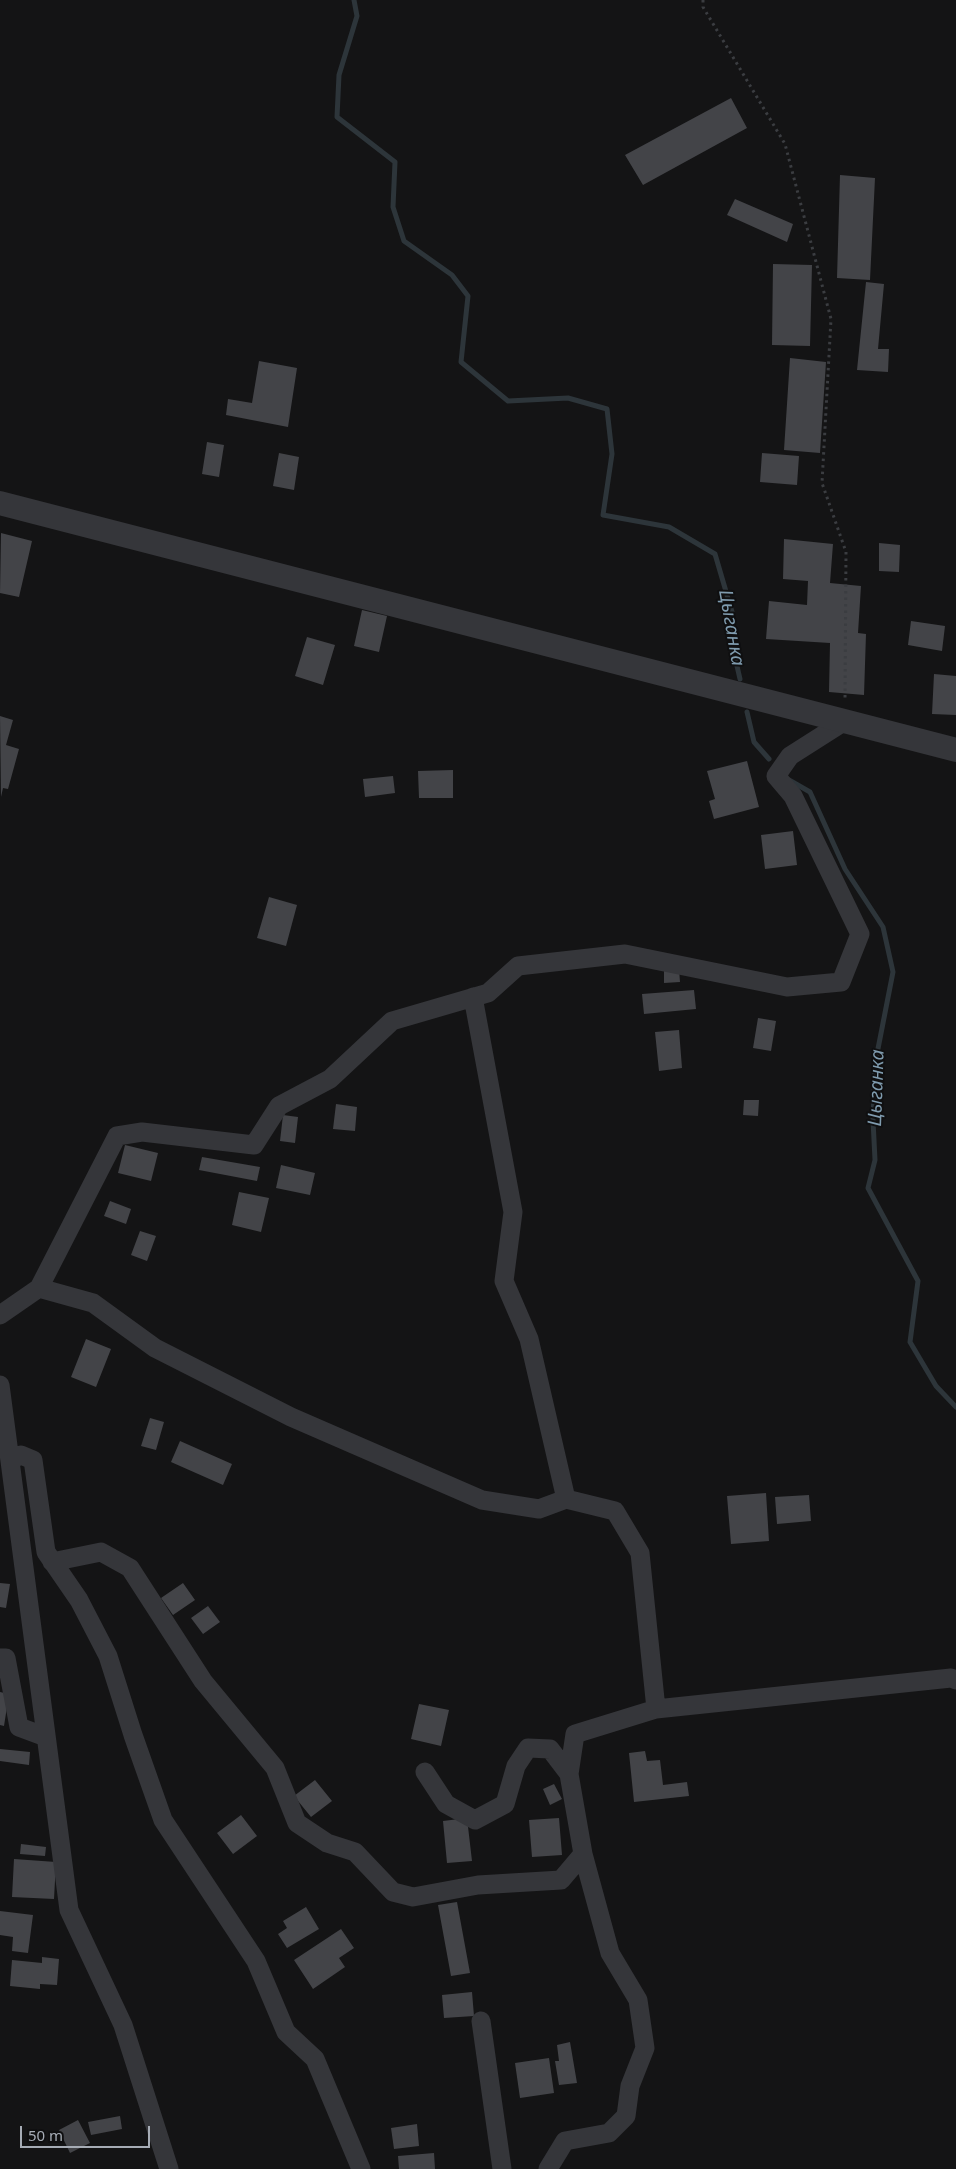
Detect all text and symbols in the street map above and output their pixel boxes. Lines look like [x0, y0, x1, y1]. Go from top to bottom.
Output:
water label: Цыганка [713, 588, 749, 668]
water label: Цыганка [864, 1049, 890, 1127]
scale bar [22, 2116, 152, 2148]
text: 50 m [28, 2125, 63, 2145]

